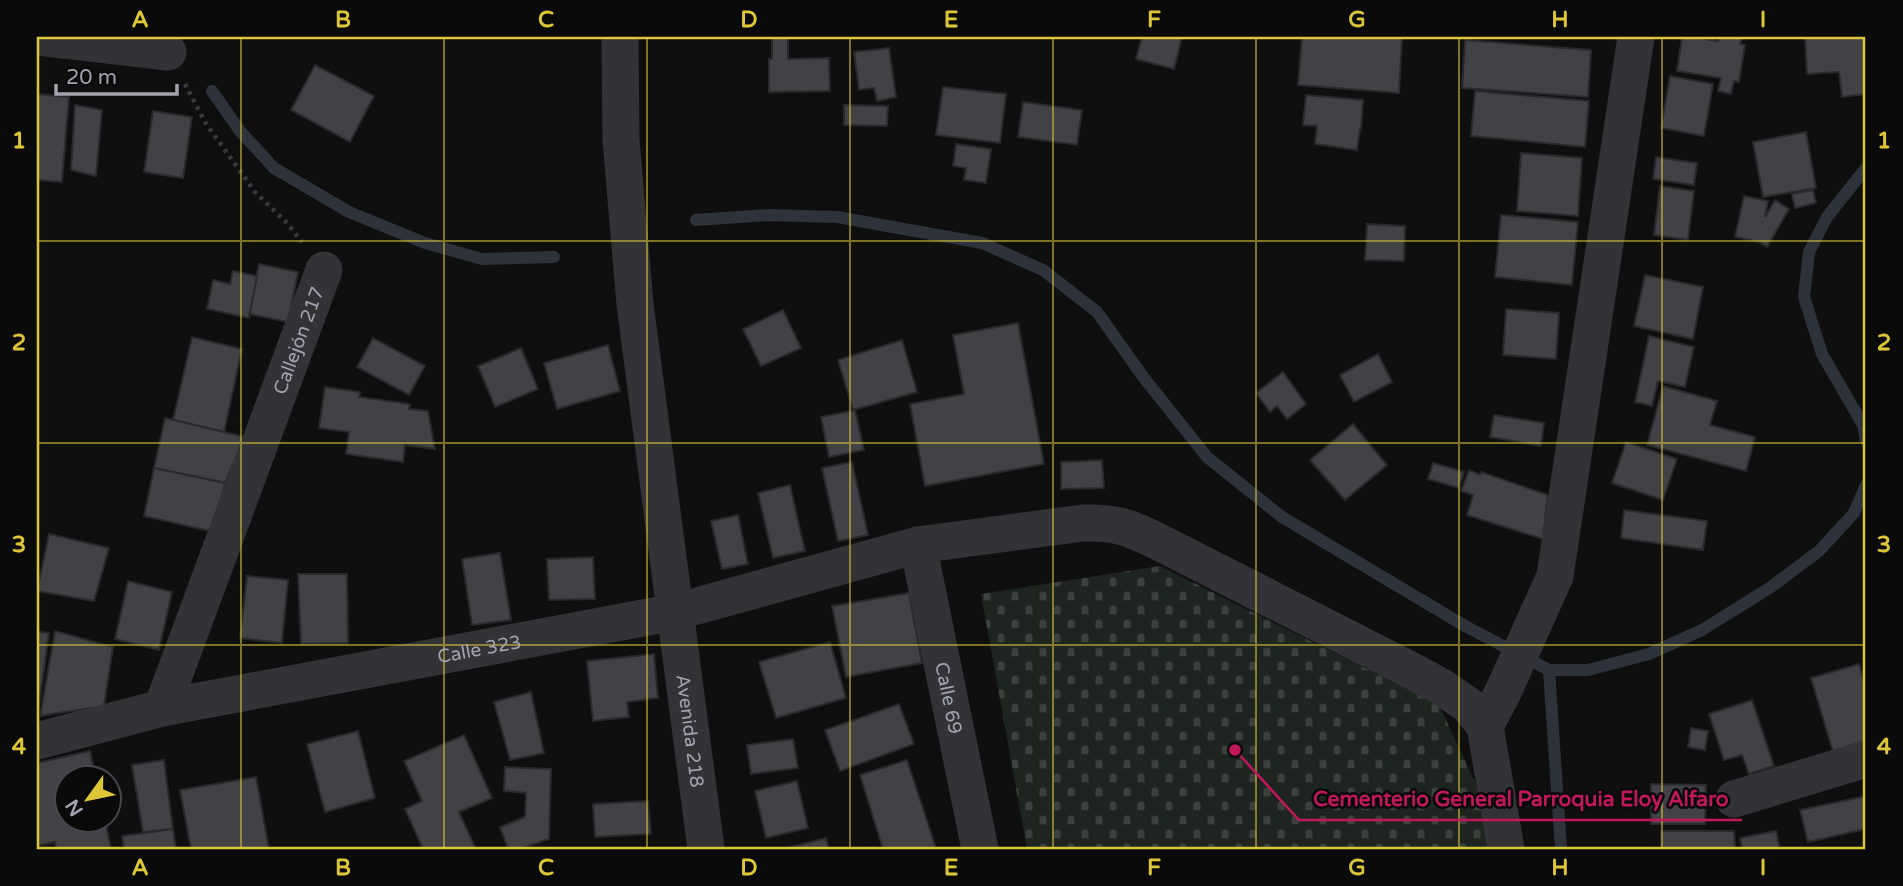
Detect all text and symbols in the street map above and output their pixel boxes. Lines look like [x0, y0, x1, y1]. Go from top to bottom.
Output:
text: A [131, 6, 149, 34]
text: B [335, 6, 351, 34]
text: C [538, 6, 554, 34]
text: D [740, 6, 758, 34]
text: E [944, 6, 958, 34]
text: F [1147, 6, 1161, 34]
text: G [1348, 6, 1366, 34]
text: H [1551, 6, 1569, 34]
text: I [1760, 6, 1766, 34]
scale bar [56, 52, 177, 96]
text: 20 m [66, 65, 117, 90]
text: 1 [12, 127, 26, 155]
text: 1 [1877, 127, 1891, 155]
street label: Callejón 217 [269, 284, 329, 397]
text: 2 [12, 329, 26, 357]
text: 2 [1877, 329, 1891, 357]
text: 3 [12, 531, 26, 559]
text: 3 [1877, 531, 1891, 559]
street label: Calle 323 [436, 631, 523, 668]
street label: Calle 69 [930, 660, 966, 736]
street label: Avenida 218 [671, 673, 708, 789]
text: 4 [12, 733, 27, 761]
text: 4 [1877, 733, 1892, 761]
north arrow [52, 764, 122, 834]
callout: Cementerio General Parroquia Eloy Alfaro [1299, 778, 1742, 820]
text: Cementerio General Parroquia Eloy Alfaro [1313, 787, 1729, 812]
text: N [61, 795, 88, 820]
text: A [131, 854, 149, 882]
text: B [335, 854, 351, 882]
text: C [538, 854, 554, 882]
text: D [740, 854, 758, 882]
text: E [944, 854, 958, 882]
text: F [1147, 854, 1161, 882]
text: G [1348, 854, 1366, 882]
text: H [1551, 854, 1569, 882]
text: I [1760, 854, 1766, 882]

